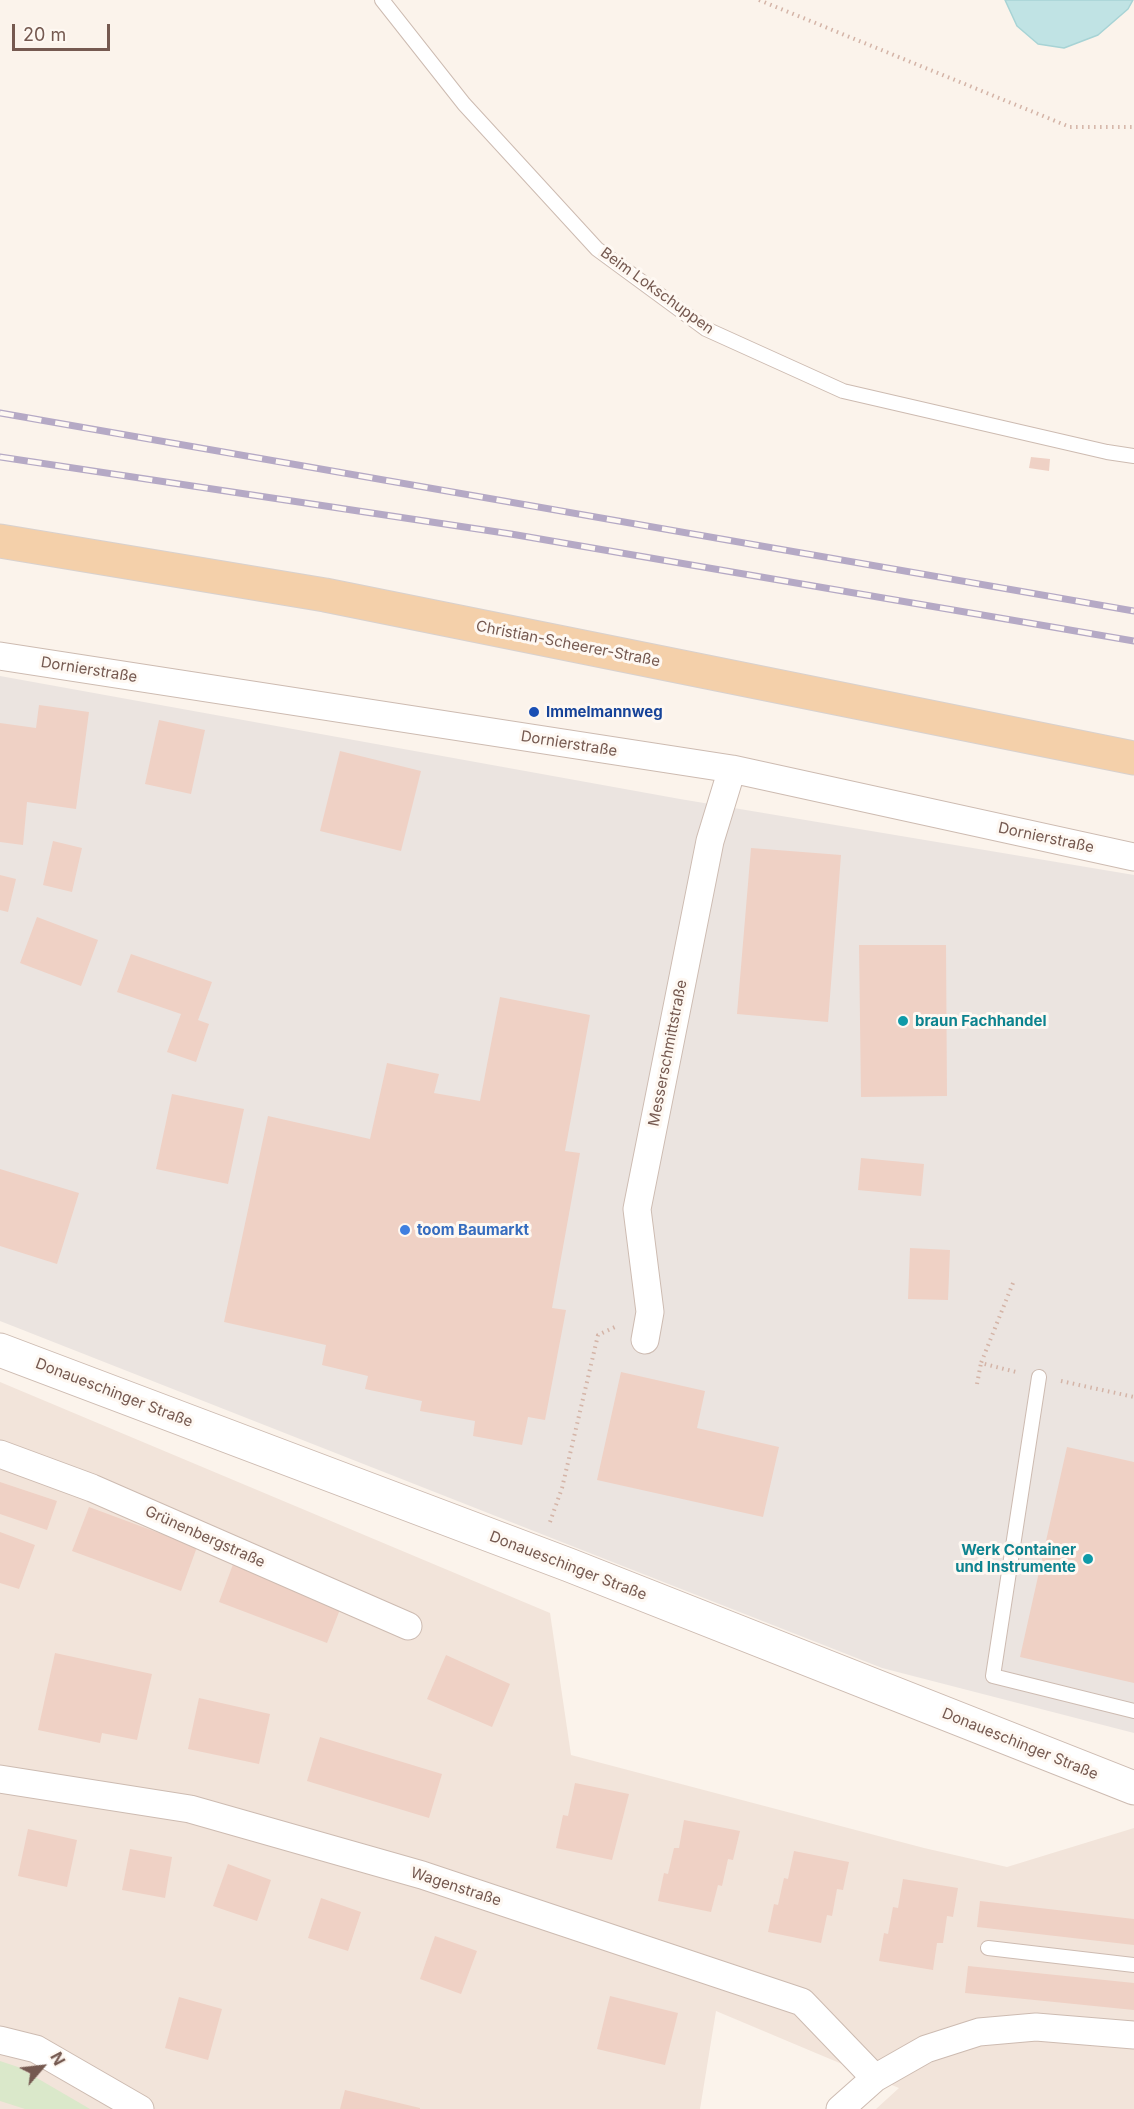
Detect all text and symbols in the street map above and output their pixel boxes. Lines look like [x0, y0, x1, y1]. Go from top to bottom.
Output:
scale bar [15, 12, 112, 50]
text: 20 m [23, 24, 66, 45]
street label: Beim Lokschuppen [597, 244, 717, 338]
street label: Christian-Scheerer-Straße [474, 617, 662, 671]
street label: Dornierstraße [39, 653, 139, 687]
place label: Immelmannweg [546, 703, 663, 721]
marker: Immelmannweg [527, 705, 541, 719]
street label: Dornierstraße [519, 727, 619, 761]
street label: Dornierstraße [996, 819, 1096, 857]
street label: Messerschmittstraße [645, 978, 691, 1128]
place label: braun Fachhandel [915, 1012, 1047, 1030]
marker: braun Fachhandel [896, 1014, 910, 1028]
place label: toom Baumarkt [417, 1221, 529, 1239]
marker: toom Baumarkt [398, 1223, 412, 1237]
street label: Donaueschinger Straße [33, 1355, 195, 1431]
street label: Grünenbergstraße [142, 1502, 268, 1572]
street label: Donaueschinger Straße [487, 1528, 649, 1604]
place label: Werk Container und Instrumente [955, 1541, 1076, 1576]
marker: Werk Container und Instrumente [1081, 1552, 1095, 1566]
street label: Donaueschinger Straße [939, 1704, 1101, 1784]
street label: Wagenstraße [408, 1864, 504, 1910]
north arrow [12, 2037, 72, 2097]
text: N [46, 2048, 70, 2069]

